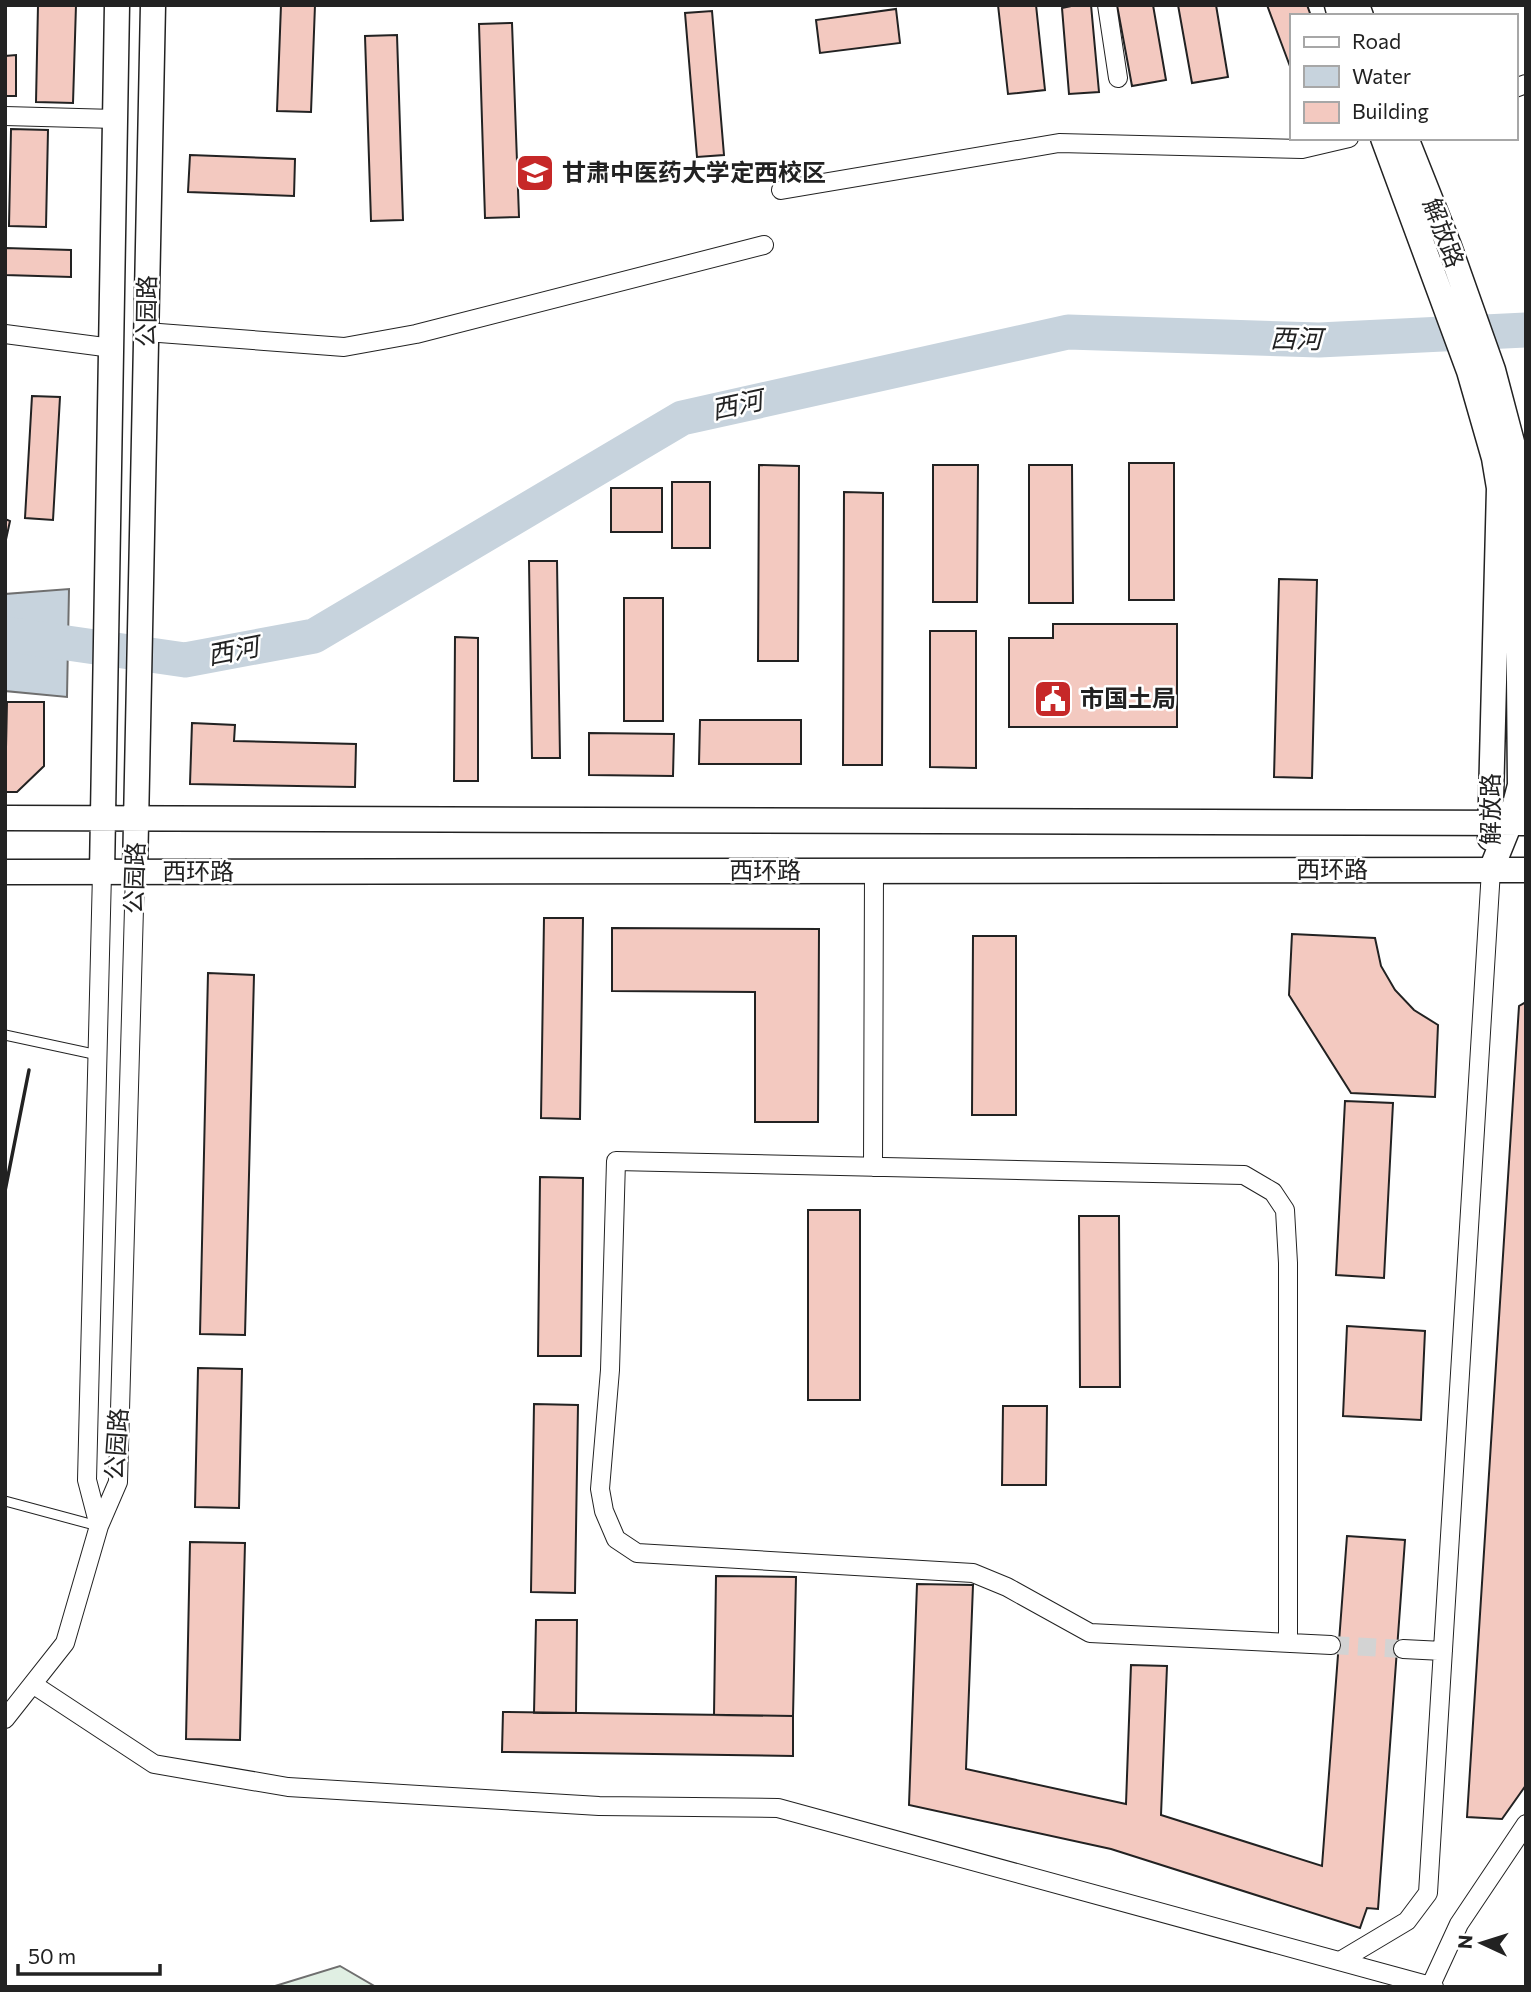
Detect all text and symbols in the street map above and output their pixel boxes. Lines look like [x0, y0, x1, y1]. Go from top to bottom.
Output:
legend [1290, 14, 1517, 140]
text: Road [1352, 28, 1401, 53]
text: Water [1352, 63, 1411, 88]
text: Building [1352, 98, 1429, 123]
school or university icon: 甘肃中医药大学定西校区 [514, 152, 556, 194]
place label: 甘肃中医药大学定西校区 [562, 157, 826, 186]
street label: 解放路 [1418, 194, 1471, 271]
street label: 公园路 [130, 275, 161, 347]
water label: 西河 [1270, 322, 1327, 354]
water label: 西河 [708, 382, 770, 424]
water label: 西河 [204, 628, 266, 670]
public building icon: 市国土局 [1032, 678, 1074, 720]
place label: 市国土局 [1080, 683, 1176, 712]
street label: 解放路 [1475, 773, 1504, 845]
street label: 公园路 [118, 841, 149, 914]
street label: 西环路 [1296, 854, 1368, 883]
street label: 西环路 [729, 855, 801, 884]
street label: 西环路 [162, 856, 234, 885]
street label: 公园路 [99, 1407, 132, 1481]
north arrow [1447, 1908, 1517, 1978]
scale bar [18, 1932, 159, 1976]
text: N [1453, 1934, 1477, 1950]
text: 50 m [28, 1943, 76, 1968]

